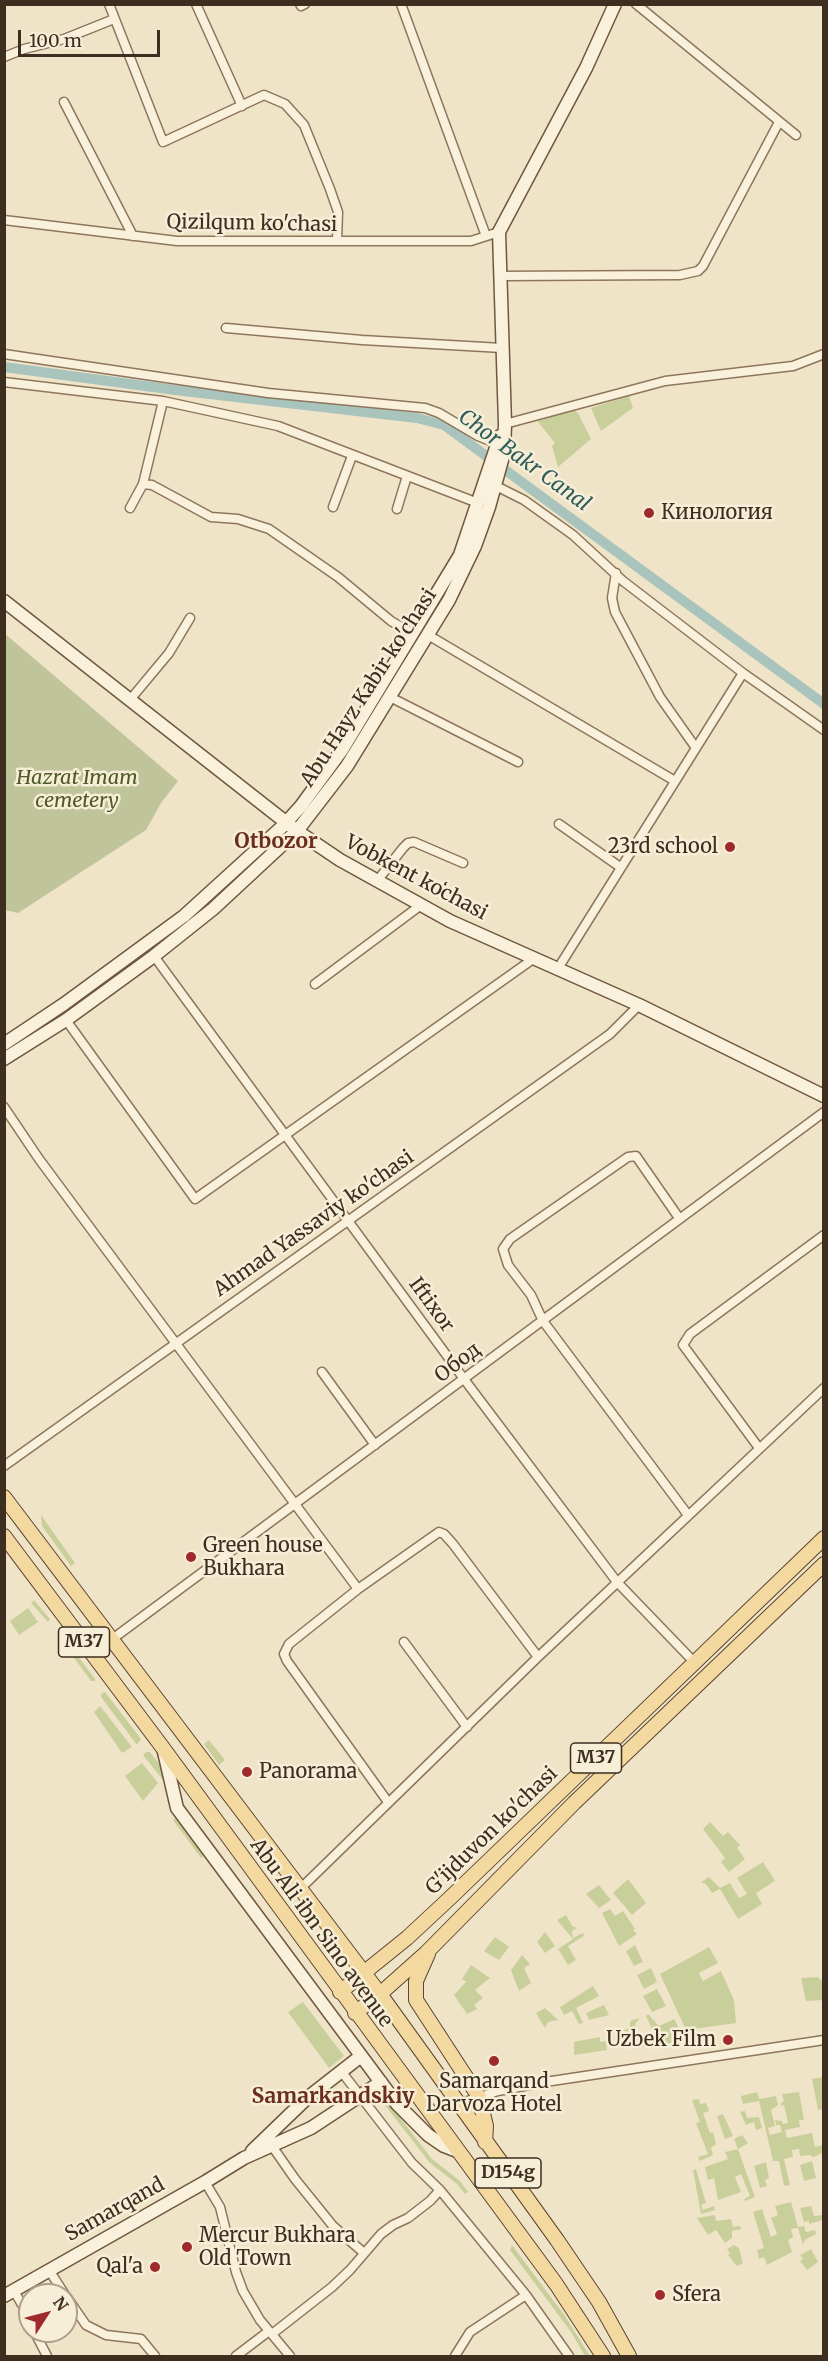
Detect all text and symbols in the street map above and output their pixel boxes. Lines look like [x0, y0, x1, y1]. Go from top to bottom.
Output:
scale bar [21, 18, 164, 56]
text: 100 m [29, 29, 82, 52]
street label: Qizilqum ko'chasi [166, 211, 338, 237]
water label: Chor Bakr Canal [453, 405, 595, 517]
place label: Кинология [661, 501, 773, 525]
marker: Кинология [642, 506, 656, 520]
street label: Abu Hayz Kabir ko'chasi [296, 585, 442, 791]
park label: Hazrat Imam cemetery [16, 766, 138, 813]
district label: Otbozor [234, 829, 318, 855]
street label: Vobkent koʻchasi [341, 830, 491, 926]
place label: 23rd school [608, 835, 718, 859]
marker: 23rd school [723, 840, 737, 854]
street label: Ahmad Yassaviy ko'chasi [209, 1146, 419, 1302]
street label: Iftixor [403, 1273, 459, 1337]
street label: Обод [430, 1338, 486, 1388]
place label: Green house Bukhara [203, 1534, 323, 1581]
marker: Green house Bukhara [184, 1550, 198, 1564]
road number: M37 [58, 1627, 110, 1657]
road number: M37 [570, 1743, 622, 1773]
place label: Panorama [259, 1760, 357, 1784]
street label: G'ijduvon ko'chasi [421, 1762, 563, 1900]
marker: Panorama [240, 1765, 254, 1779]
street label: Abu Ali ibn Sino avenue [245, 1834, 397, 2032]
place label: Uzbek Film [606, 2028, 716, 2052]
marker: Uzbek Film [721, 2033, 735, 2047]
marker: Samarqand Darvoza Hotel [487, 2054, 501, 2068]
place label: Samarqand Darvoza Hotel [426, 2070, 562, 2117]
district label: Samarkandskiy [251, 2084, 415, 2110]
road number: D154g [475, 2158, 541, 2188]
street label: Samarqand [61, 2173, 169, 2247]
place label: Mercur Bukhara Old Town [199, 2224, 355, 2271]
marker: Mercur Bukhara Old Town [180, 2240, 194, 2254]
place label: Qal'a [97, 2255, 143, 2279]
marker: Qal'a [148, 2260, 162, 2274]
north arrow [18, 2283, 78, 2343]
place label: Sfera [672, 2283, 721, 2307]
marker: Sfera [653, 2288, 667, 2302]
text: N [49, 2293, 73, 2315]

